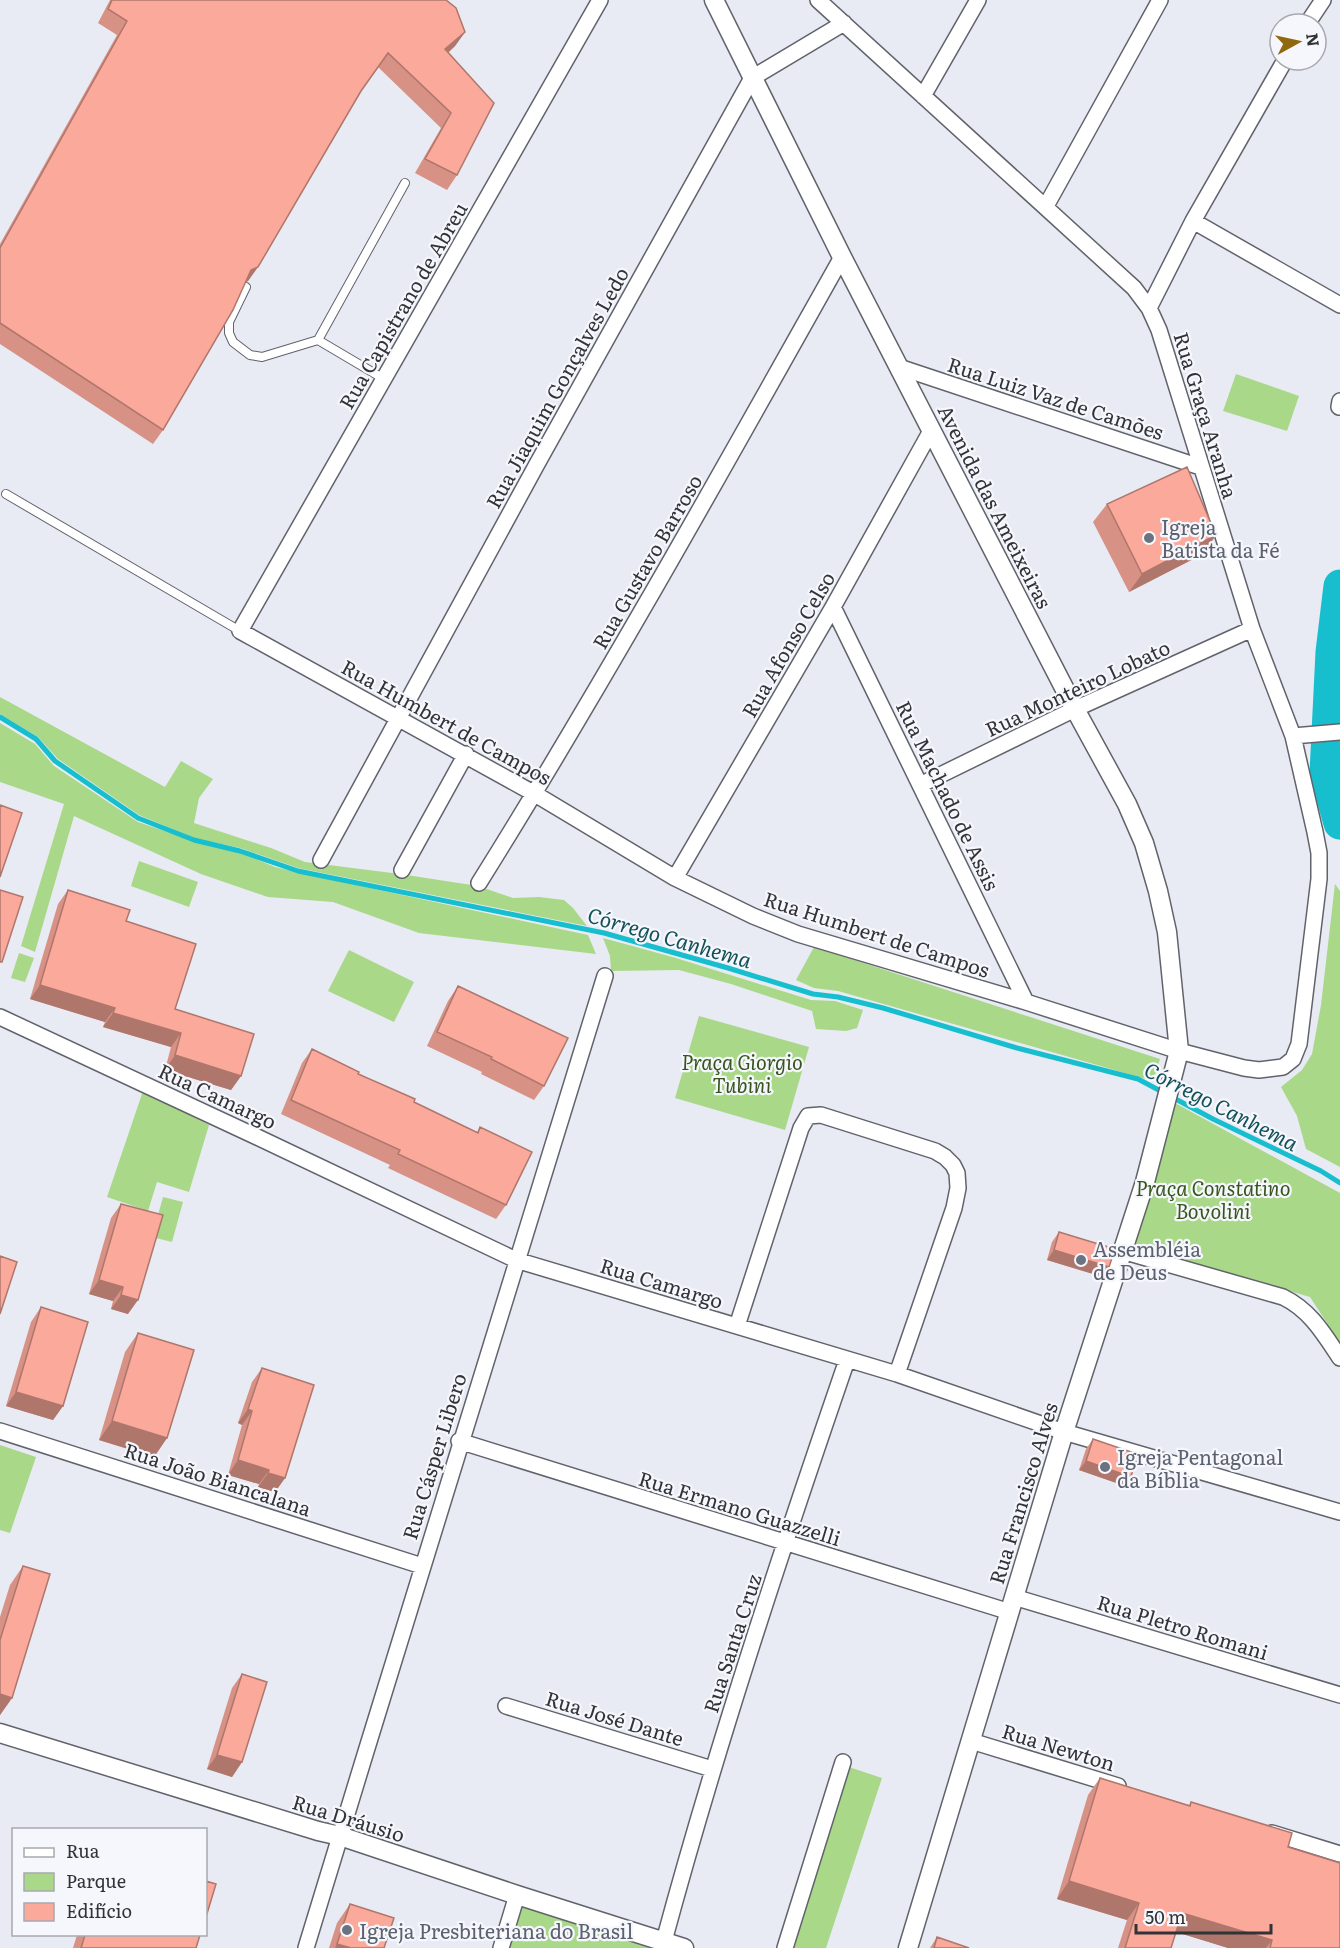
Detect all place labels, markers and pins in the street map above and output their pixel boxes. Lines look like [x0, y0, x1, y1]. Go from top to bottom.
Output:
place label: Igreja Batista da Fé [1161, 511, 1280, 564]
marker: Igreja Batista da Fé [1142, 531, 1156, 545]
place label: Assembléia de Deus [1093, 1233, 1201, 1286]
marker: Assembléia de Deus [1074, 1253, 1088, 1267]
place label: Igreja Pentagonal da Bíblia [1117, 1441, 1283, 1494]
marker: Igreja Pentagonal da Bíblia [1098, 1460, 1112, 1474]
place label: Igreja Presbiteriana do Brasil [359, 1915, 633, 1945]
marker: Igreja Presbiteriana do Brasil [340, 1923, 354, 1937]

